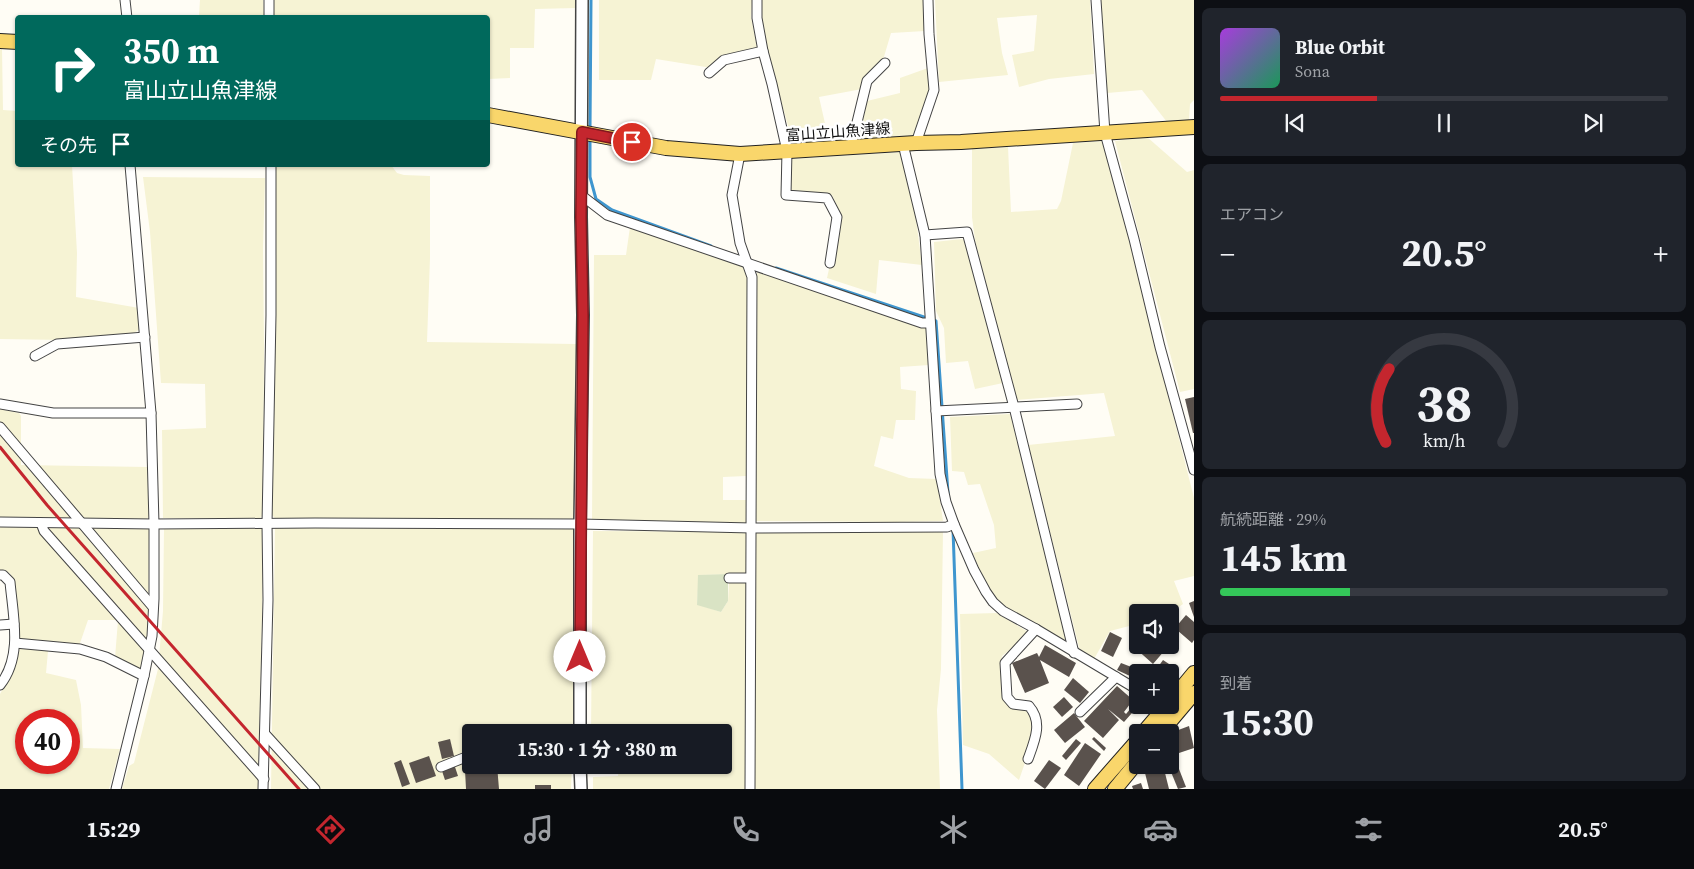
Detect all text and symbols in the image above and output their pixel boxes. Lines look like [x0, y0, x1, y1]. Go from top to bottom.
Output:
text: 350 m [123, 27, 219, 75]
text: Blue Orbit [1295, 34, 1385, 60]
icon: right [40, 35, 105, 100]
text: Sona [1295, 60, 1330, 82]
text: 富山立山魚津線 [123, 75, 277, 105]
icon: previous [1281, 109, 1309, 137]
icon: pause [1430, 109, 1458, 137]
icon: next [1579, 109, 1607, 137]
street label: 富山立山魚津線 [785, 117, 891, 146]
pin [611, 121, 653, 163]
icon: arrive [618, 128, 646, 156]
icon: arrive [107, 130, 135, 158]
text: その先 [40, 132, 97, 158]
text: エアコン [1220, 203, 1284, 225]
text: 20.5° [1401, 227, 1487, 279]
text: − [1220, 235, 1235, 273]
text: + [1653, 235, 1668, 273]
text: 38 [1416, 367, 1472, 438]
text: km/h [1423, 428, 1466, 453]
text: 航続距離 · 29% [1220, 508, 1326, 530]
text: 145 km [1220, 532, 1347, 584]
map controls [1129, 604, 1179, 774]
button: sound [1129, 604, 1179, 654]
position arrow [553, 630, 605, 682]
button: + [1129, 664, 1179, 714]
text: 到着 [1220, 672, 1252, 694]
text: 15:30 [1220, 696, 1314, 748]
speed limit sign: 40 [15, 709, 80, 774]
button: − [1129, 724, 1179, 774]
text: 15:30 · 1 分 · 380 m [517, 736, 677, 762]
icon: directions [313, 812, 348, 847]
icon: music [521, 812, 556, 847]
icon: phone [728, 812, 763, 847]
icon: climate [936, 812, 971, 847]
icon: car [1143, 812, 1178, 847]
icon: filters [1351, 812, 1386, 847]
text: 15:29 [86, 814, 141, 844]
text: 20.5° [1558, 814, 1608, 844]

